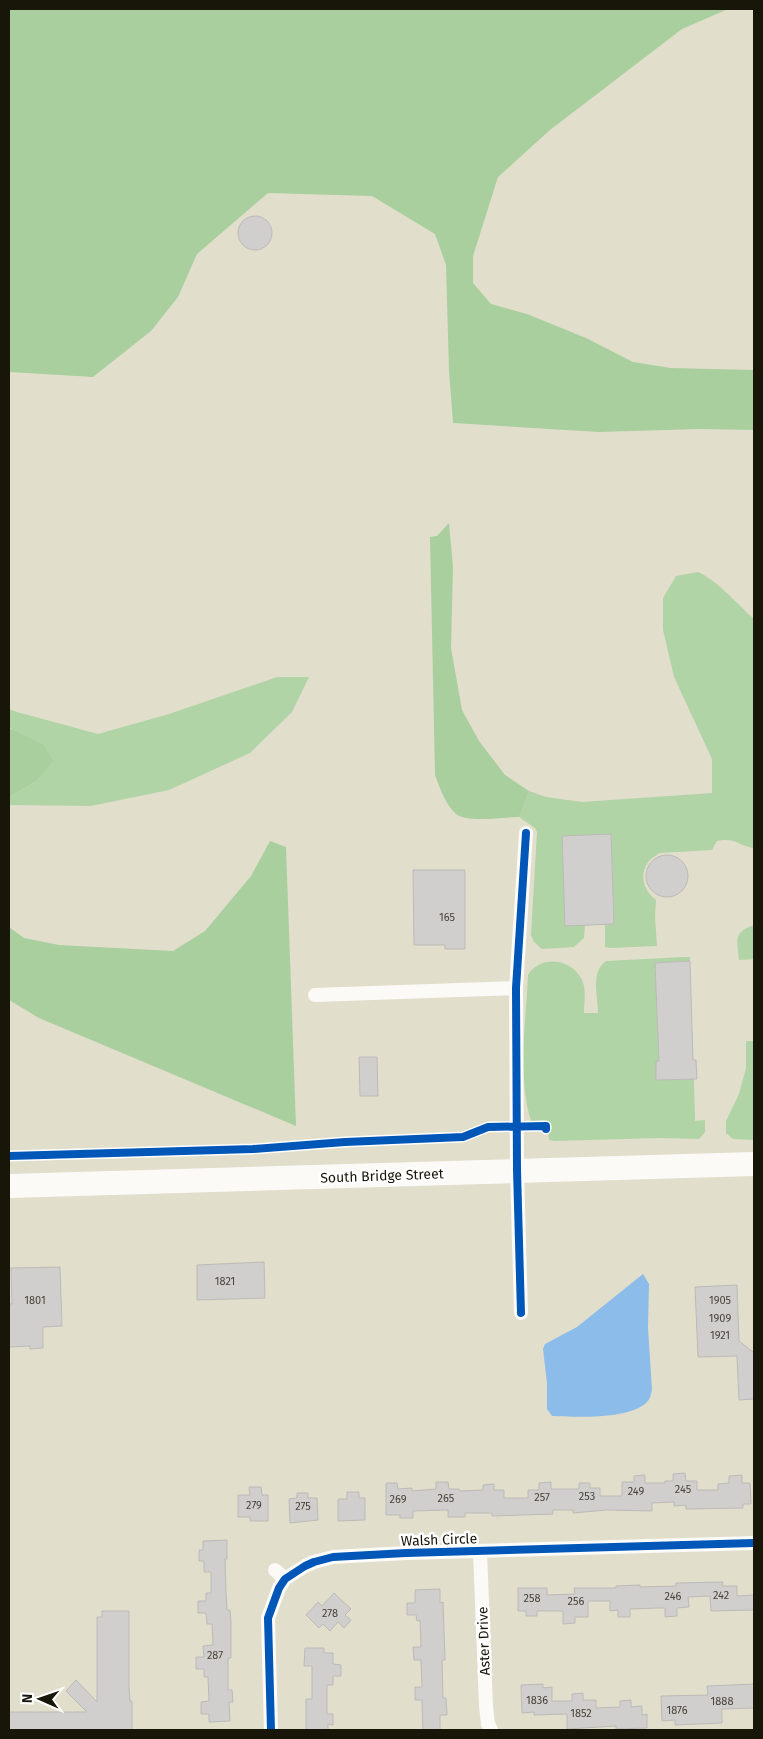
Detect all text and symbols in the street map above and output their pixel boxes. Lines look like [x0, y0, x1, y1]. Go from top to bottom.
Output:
house number: 165 [439, 911, 456, 924]
street label: South Bridge Street [320, 1165, 445, 1187]
house number: 1821 [215, 1275, 235, 1288]
house number: 1801 [24, 1294, 46, 1307]
house number: 1905 [709, 1294, 732, 1307]
house number: 1909 [709, 1312, 731, 1325]
house number: 1921 [710, 1329, 730, 1342]
house number: 245 [675, 1483, 692, 1496]
house number: 249 [628, 1485, 644, 1498]
house number: 253 [579, 1490, 595, 1503]
house number: 257 [534, 1491, 550, 1504]
house number: 265 [438, 1492, 455, 1505]
house number: 269 [390, 1493, 407, 1506]
house number: 279 [246, 1499, 262, 1512]
house number: 275 [295, 1500, 311, 1513]
street label: Walsh Circle [401, 1530, 477, 1550]
house number: 242 [713, 1589, 729, 1602]
house number: 246 [665, 1590, 682, 1603]
house number: 258 [523, 1592, 541, 1605]
house number: 256 [568, 1595, 585, 1608]
street label: Aster Drive [474, 1606, 494, 1676]
house number: 278 [322, 1607, 338, 1620]
house number: 287 [207, 1649, 223, 1662]
north arrow [15, 1674, 65, 1724]
text: N [19, 1694, 36, 1704]
house number: 1836 [526, 1694, 548, 1707]
house number: 1888 [711, 1695, 733, 1708]
house number: 1876 [666, 1704, 688, 1717]
house number: 1852 [570, 1707, 592, 1720]

